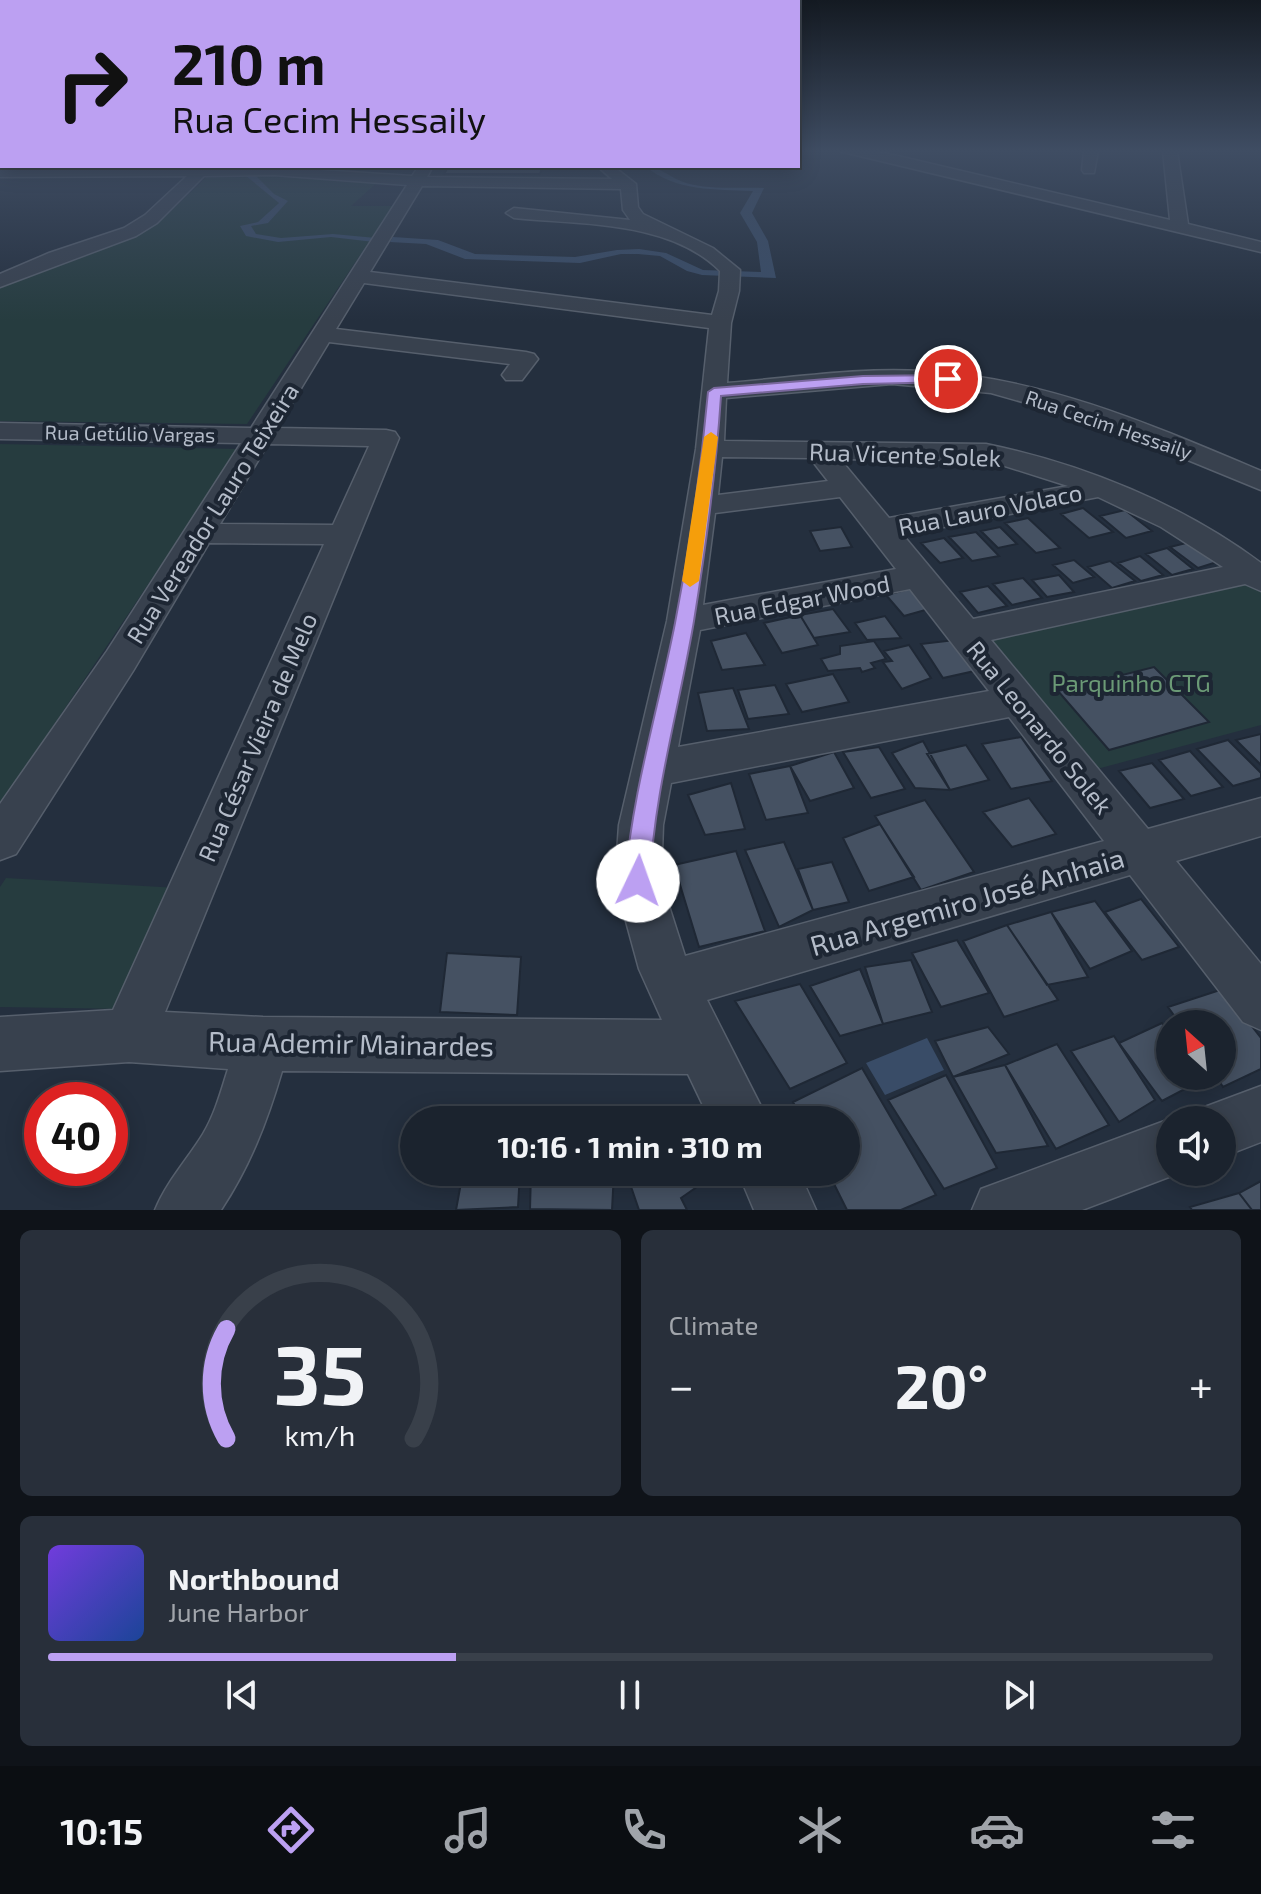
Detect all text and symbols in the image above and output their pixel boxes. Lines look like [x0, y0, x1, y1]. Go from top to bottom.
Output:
text: 210 m [172, 29, 326, 96]
icon: right [40, 32, 144, 136]
text: Rua Cecim Hessaily [172, 97, 486, 140]
pin [914, 345, 982, 413]
icon: arrive [926, 357, 970, 401]
street label: Rua Vereador Lauro Teixeira [120, 378, 304, 648]
street label: Rua Cecim Hessaily [1023, 384, 1196, 464]
street label: Rua Getúlio Vargas [45, 420, 215, 446]
street label: Rua Vicente Solek [808, 436, 1002, 472]
street label: Rua Lauro Volaco [896, 477, 1084, 541]
street label: Rua Edgar Wood [712, 568, 892, 630]
street label: Rua César Vieira de Melo [191, 608, 323, 866]
street label: Rua Leonardo Solek [961, 635, 1119, 819]
park label: Parquinho CTG [1051, 668, 1211, 697]
position arrow [596, 839, 680, 923]
street label: Rua Argemiro José Anhaia [806, 840, 1128, 962]
north arrow [1156, 1010, 1236, 1090]
map controls [1156, 1010, 1236, 1186]
street label: Rua Ademir Mainardes [208, 1024, 494, 1062]
speed limit sign: 40 [24, 1082, 128, 1186]
button: sound [1156, 1106, 1236, 1186]
text: 10:16 · 1 min · 310 m [497, 1128, 763, 1164]
text: Climate [669, 1309, 758, 1340]
text: 35 [274, 1322, 367, 1422]
text: 20° [895, 1349, 988, 1421]
text: − [669, 1358, 694, 1411]
text: + [1189, 1358, 1213, 1411]
text: km/h [285, 1417, 356, 1452]
text: Northbound [168, 1560, 340, 1596]
text: June Harbor [168, 1596, 309, 1627]
icon: previous [220, 1673, 264, 1717]
icon: pause [608, 1673, 652, 1717]
icon: next [997, 1673, 1041, 1717]
icon: directions [263, 1802, 319, 1858]
icon: music [440, 1802, 496, 1858]
icon: phone [616, 1802, 672, 1858]
icon: climate [792, 1802, 848, 1858]
icon: car [969, 1802, 1025, 1858]
icon: filters [1145, 1802, 1201, 1858]
text: 10:15 [60, 1809, 143, 1852]

